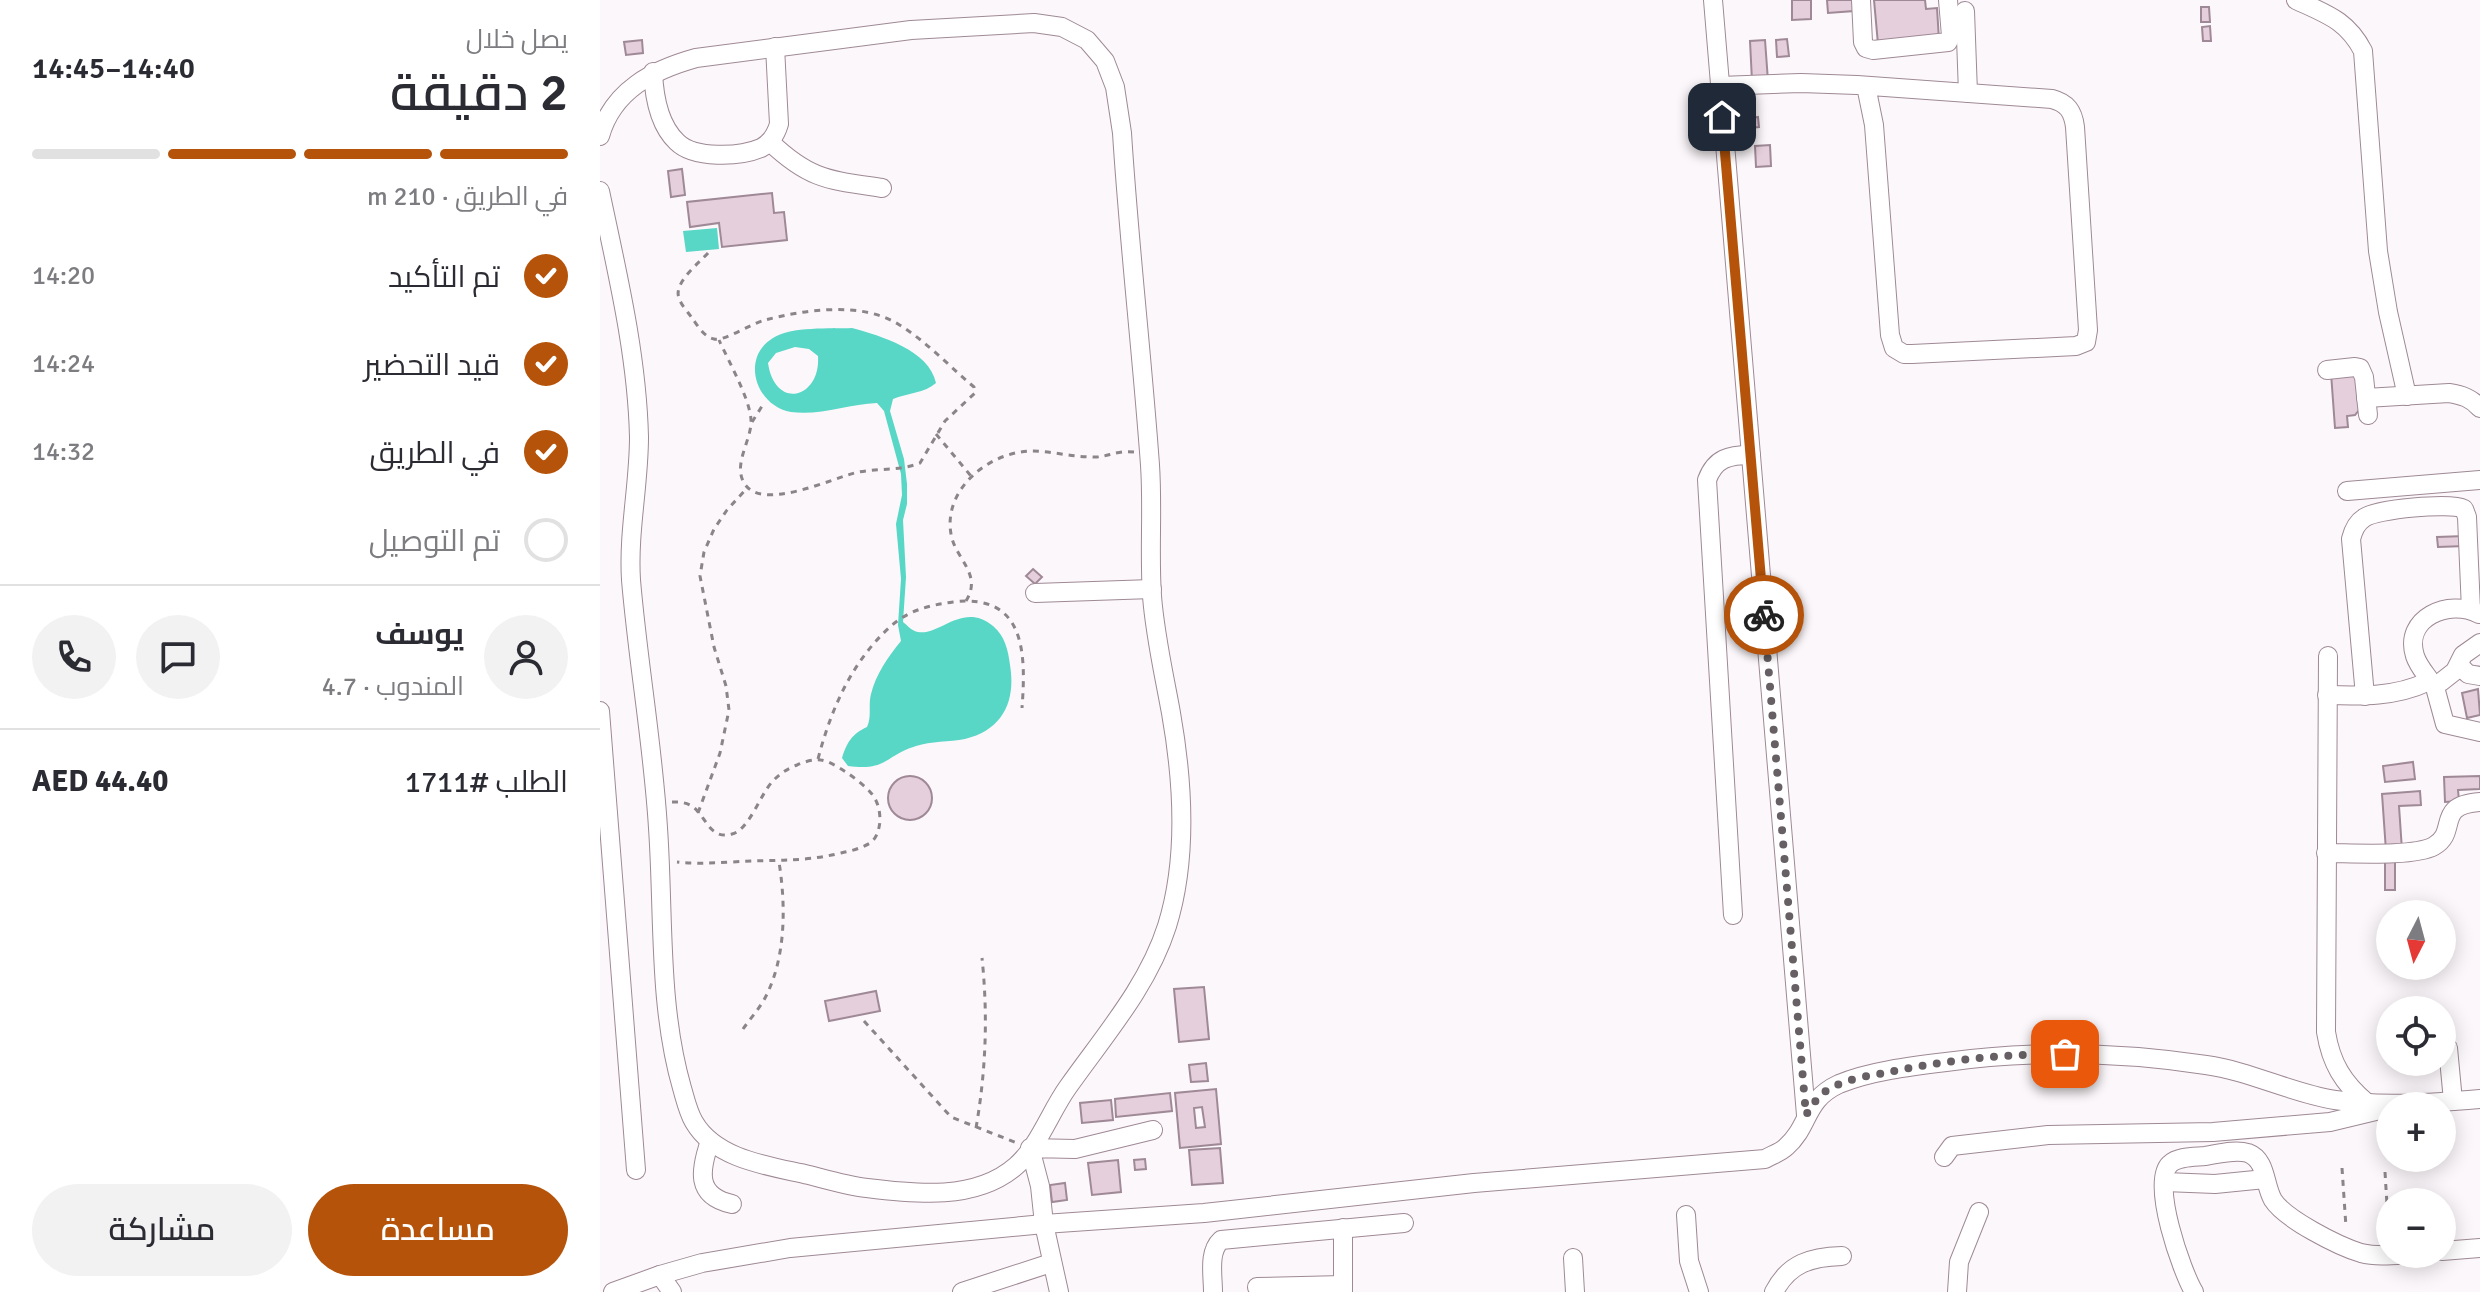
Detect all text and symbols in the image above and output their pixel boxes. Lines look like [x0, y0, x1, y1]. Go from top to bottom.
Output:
text: يصل خلال [466, 24, 568, 56]
text: 14:40–14:45 [32, 50, 195, 87]
text: 2 دقيقة [390, 61, 568, 125]
pin [1688, 83, 1756, 151]
icon: home [1700, 95, 1744, 139]
text: في الطريق · 210 m [367, 181, 568, 213]
icon: check [524, 254, 568, 298]
text: تم التأكيد [388, 259, 500, 296]
text: 14:20 [32, 260, 95, 292]
icon: check [524, 342, 568, 386]
text: قيد التحضير [364, 347, 500, 384]
text: 14:24 [32, 348, 95, 380]
icon: check [524, 430, 568, 474]
text: في الطريق [370, 435, 500, 472]
text: 14:32 [32, 436, 95, 468]
text: تم التوصيل [369, 523, 500, 560]
courier [1724, 575, 1804, 655]
icon: bike [1742, 593, 1786, 637]
button: phone [32, 615, 116, 699]
button: chat [136, 615, 220, 699]
button: person [484, 615, 568, 699]
text: يوسف [375, 616, 464, 653]
text: المندوب · 4.7 [322, 671, 464, 703]
text: AED 44.40 [32, 763, 168, 800]
text: الطلب #1711 [405, 764, 568, 801]
north arrow [2376, 900, 2456, 980]
map controls [2376, 900, 2456, 1268]
button: locate [2376, 996, 2456, 1076]
pin [2031, 1020, 2099, 1088]
icon: bag [2043, 1032, 2087, 1076]
button: + [2376, 1092, 2456, 1172]
button: مشاركة [32, 1184, 292, 1276]
button: مساعدة [308, 1184, 568, 1276]
button: − [2376, 1188, 2456, 1268]

